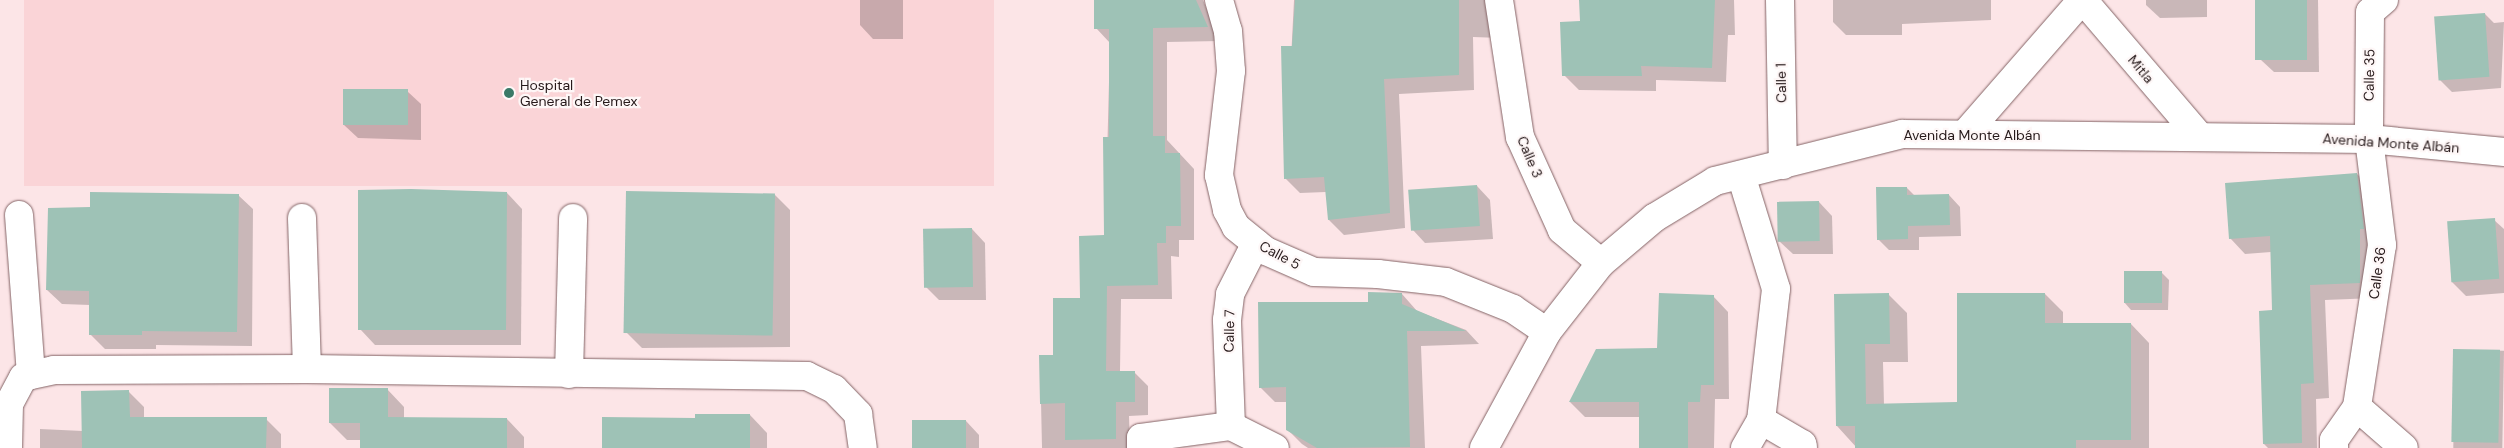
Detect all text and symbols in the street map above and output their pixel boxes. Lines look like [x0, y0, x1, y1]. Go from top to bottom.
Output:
street label: Calle 35 [2360, 49, 2378, 101]
street label: Mitla [2124, 52, 2158, 86]
street label: Calle 1 [1772, 63, 1790, 103]
place label: Hospital General de Pemex [520, 77, 637, 110]
marker: Hospital General de Pemex [502, 86, 516, 100]
street label: Avenida Monte Albán [1904, 127, 2040, 143]
street label: Avenida Monte Albán [2322, 130, 2460, 156]
street label: Calle 3 [1514, 134, 1546, 180]
street label: Calle 5 [1257, 237, 1303, 273]
street label: Calle 36 [2365, 246, 2389, 300]
street label: Calle 7 [1220, 309, 1238, 353]

